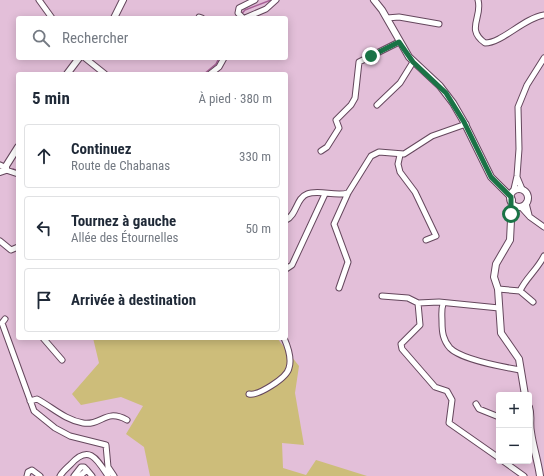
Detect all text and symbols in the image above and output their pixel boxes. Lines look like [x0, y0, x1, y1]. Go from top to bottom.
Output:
search box [16, 16, 288, 60]
icon: search [30, 27, 52, 49]
text: Rechercher [62, 29, 128, 47]
route end [362, 47, 380, 65]
text: 5 min [32, 88, 70, 108]
text: À pied · 380 m [198, 91, 272, 106]
text: Continuez [71, 140, 132, 158]
icon: ahead [33, 145, 55, 167]
text: 330 m [239, 149, 271, 164]
text: Route de Chabanas [71, 158, 170, 173]
route start [502, 205, 520, 223]
text: Tournez à gauche [71, 212, 176, 230]
icon: left [33, 217, 55, 239]
text: 50 m [245, 221, 271, 236]
text: Allée des Étournelles [71, 230, 178, 245]
icon: arrive [33, 289, 55, 311]
text: Arrivée à destination [71, 291, 196, 309]
map controls [496, 392, 532, 464]
button: + [496, 392, 532, 428]
button: − [496, 428, 532, 464]

